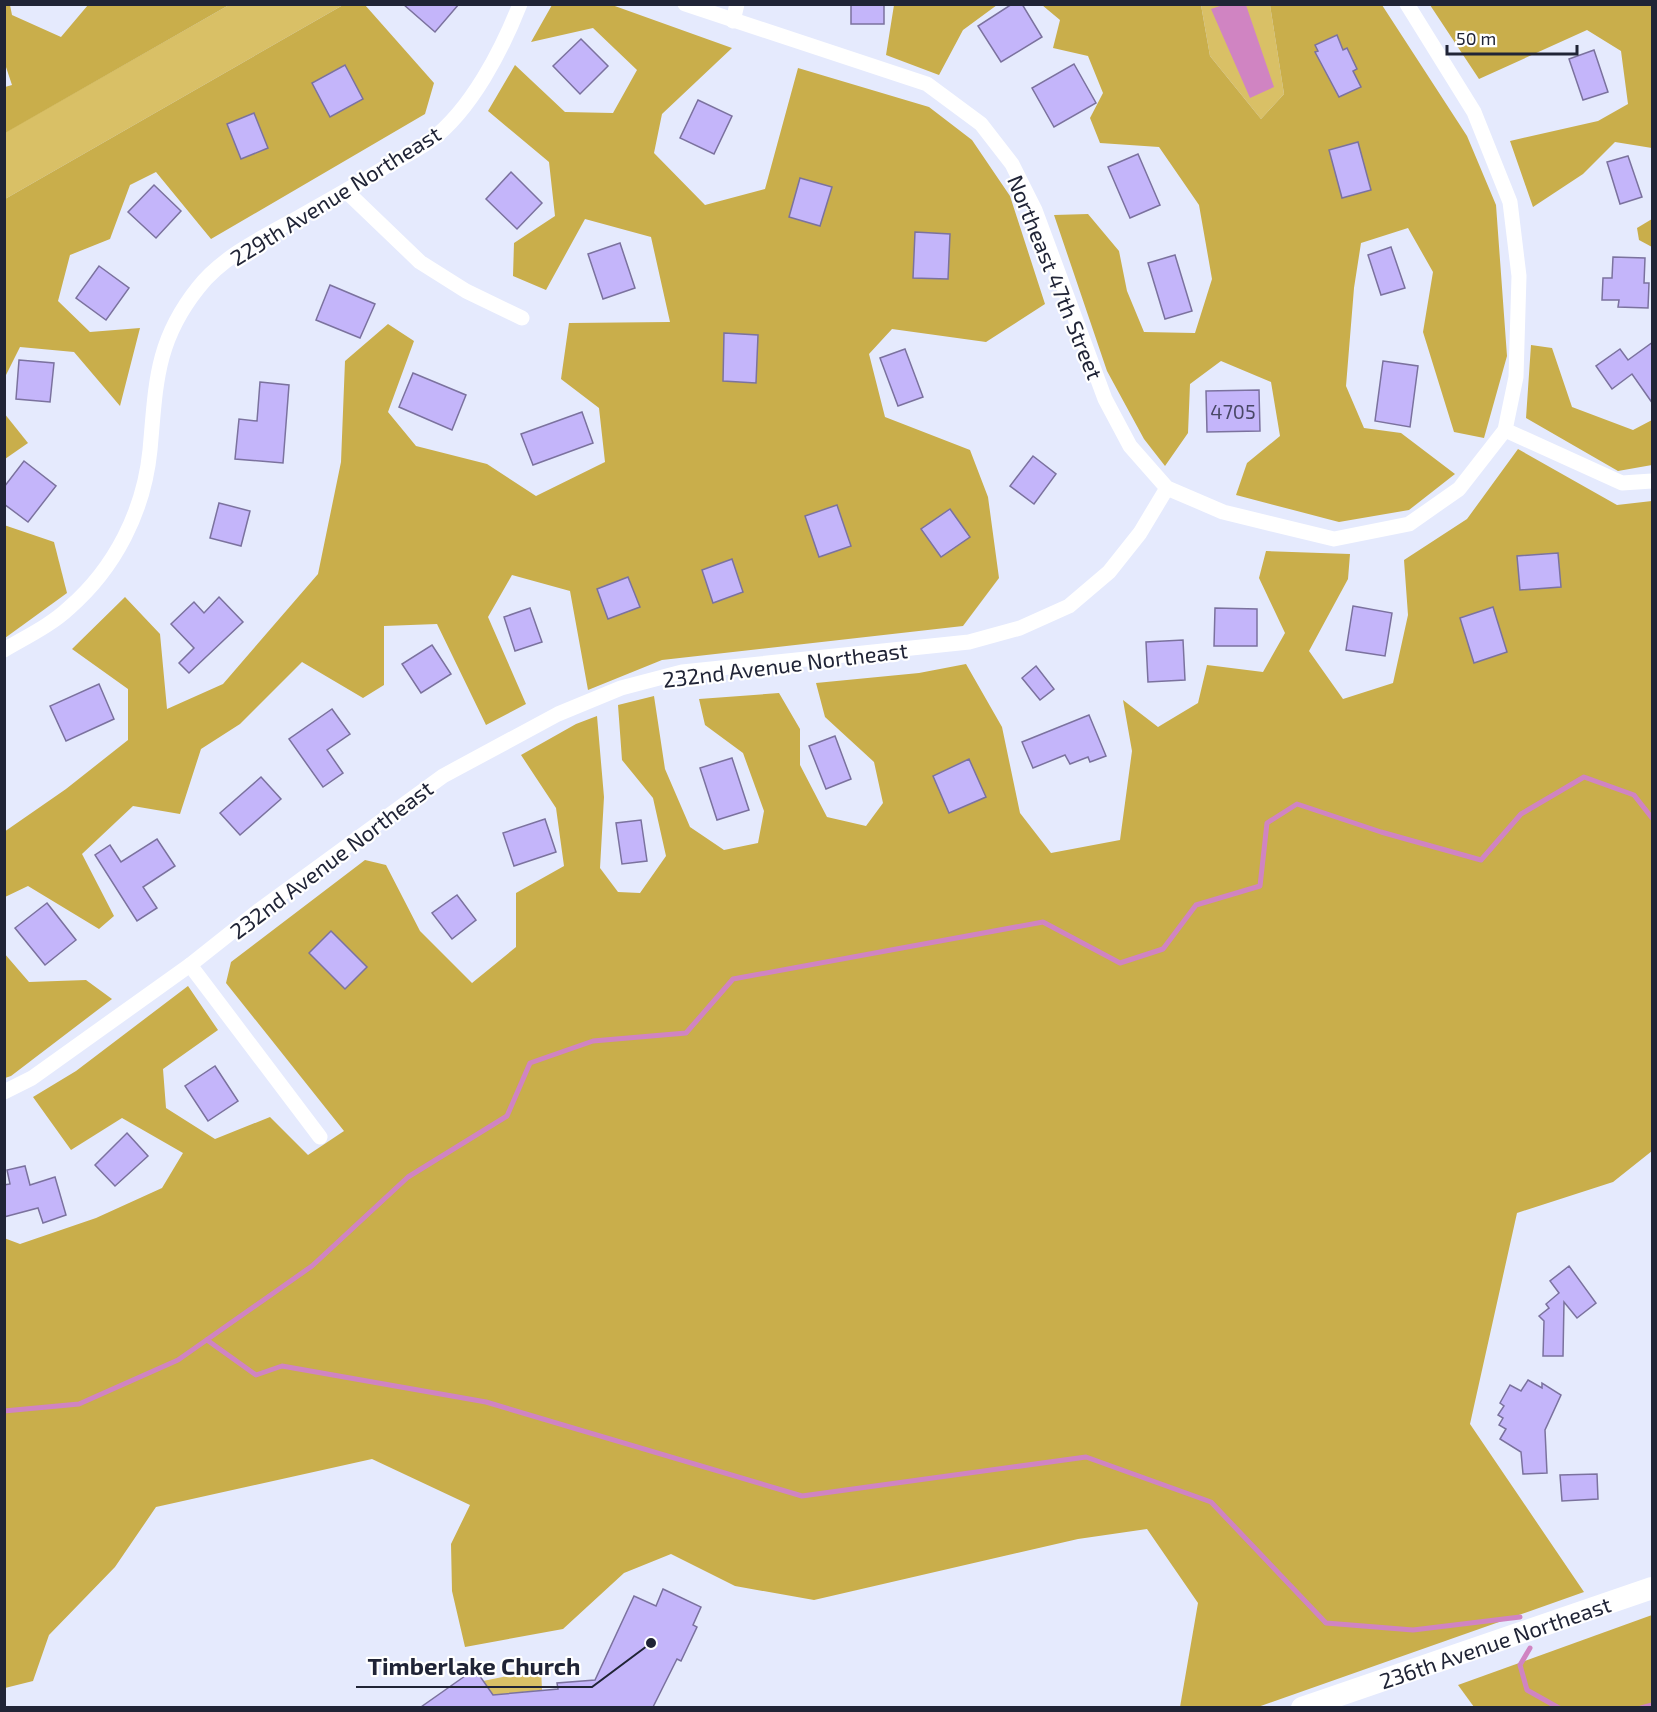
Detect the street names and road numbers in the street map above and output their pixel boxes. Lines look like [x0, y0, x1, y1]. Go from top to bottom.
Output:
street label: 229th Avenue Northeast [225, 120, 445, 270]
street label: Northeast 47th Street [1003, 171, 1109, 383]
street label: 232nd Avenue Northeast [661, 636, 909, 692]
street label: 232nd Avenue Northeast [225, 774, 437, 944]
street label: 236th Avenue Northeast [1376, 1590, 1614, 1694]

